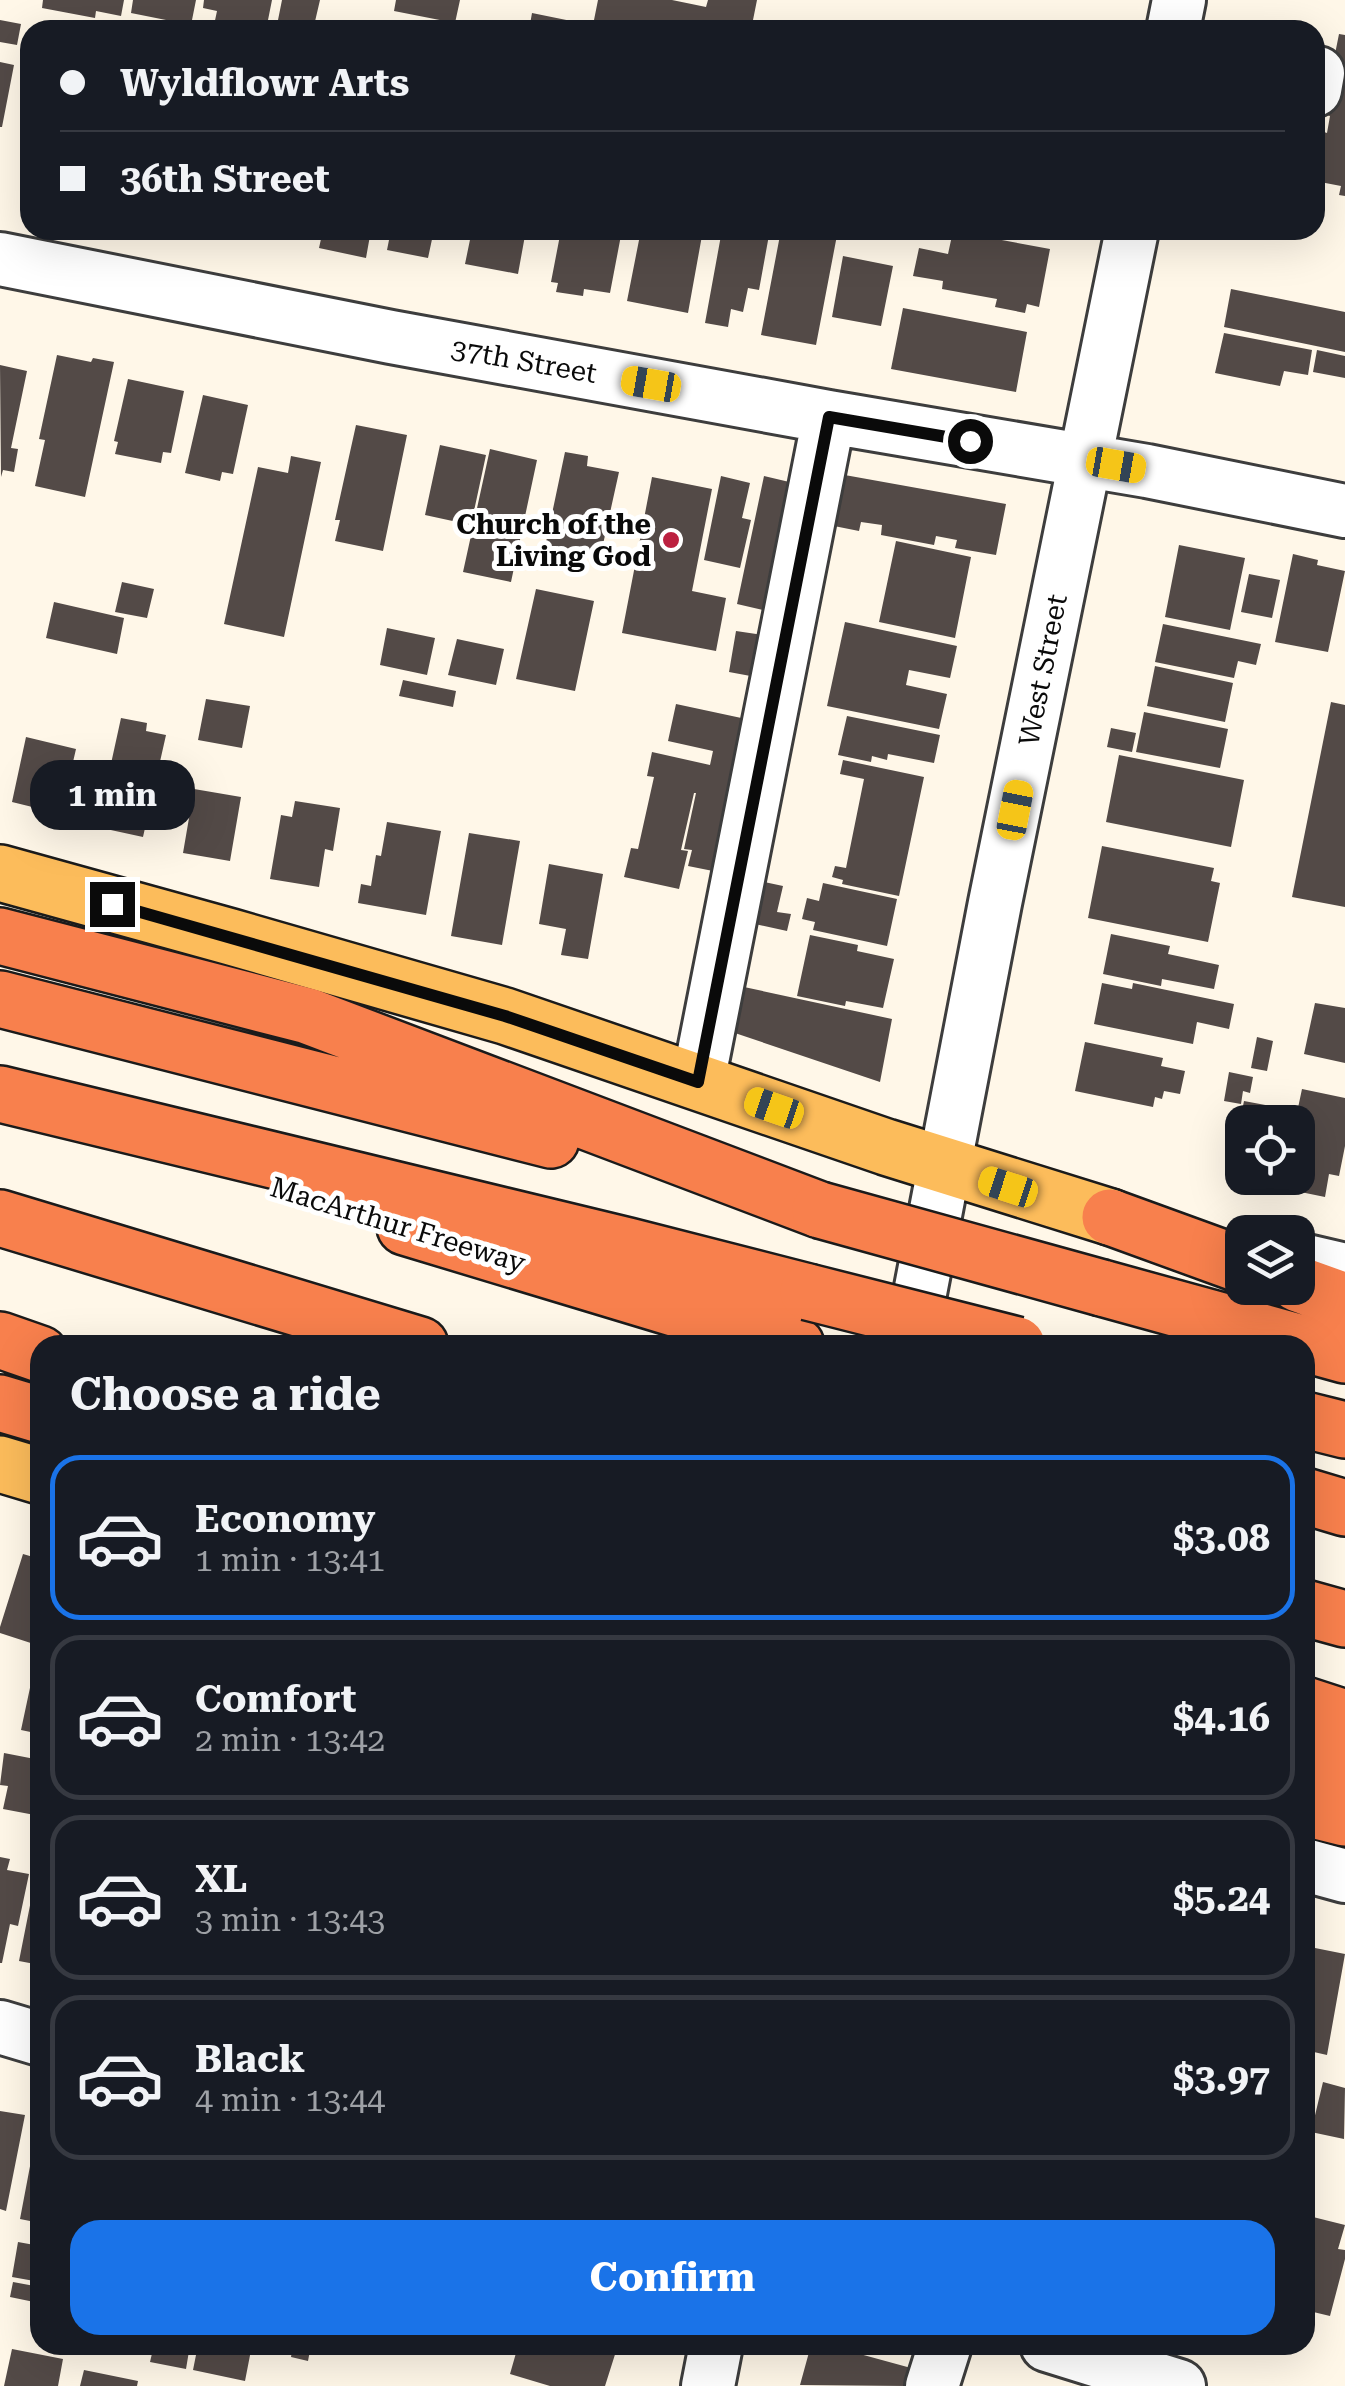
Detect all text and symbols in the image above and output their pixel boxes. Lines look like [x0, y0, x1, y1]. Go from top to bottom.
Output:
text: Wyldflowr Arts [120, 61, 409, 105]
text: 36th Street [120, 157, 330, 201]
street label: 37th Street [449, 332, 599, 390]
car [619, 364, 683, 404]
route start [948, 419, 993, 464]
car [1084, 445, 1148, 485]
place label: Church of the Living God [456, 508, 651, 573]
marker: Church of the Living God [660, 529, 682, 551]
street label: West Street [1012, 591, 1074, 749]
callout: 1 min [29, 759, 194, 829]
text: 1 min [68, 776, 157, 814]
car [995, 778, 1035, 842]
route end [90, 882, 135, 927]
car [741, 1084, 807, 1132]
map controls [1225, 1105, 1315, 1305]
button: locate [1225, 1105, 1315, 1195]
car [975, 1163, 1041, 1211]
street label: MacArthur Freeway [267, 1170, 530, 1280]
button: layers [1225, 1215, 1315, 1305]
text: Choose a ride [70, 1368, 381, 1421]
icon: car [75, 1493, 165, 1583]
text: Economy [195, 1497, 375, 1541]
text: $3.08 [1173, 1516, 1270, 1560]
text: 1 min · 13:41 [195, 1541, 385, 1579]
icon: car [75, 1673, 165, 1763]
text: Comfort [195, 1677, 356, 1721]
text: $4.16 [1173, 1696, 1270, 1740]
text: 2 min · 13:42 [195, 1721, 385, 1759]
icon: car [75, 1853, 165, 1943]
text: XL [195, 1857, 247, 1901]
text: $5.24 [1173, 1876, 1270, 1920]
text: 3 min · 13:43 [195, 1901, 385, 1939]
icon: car [75, 2033, 165, 2123]
text: Black [195, 2037, 305, 2081]
text: $3.97 [1173, 2056, 1270, 2100]
text: 4 min · 13:44 [195, 2081, 385, 2119]
button: Confirm [70, 2220, 1275, 2335]

